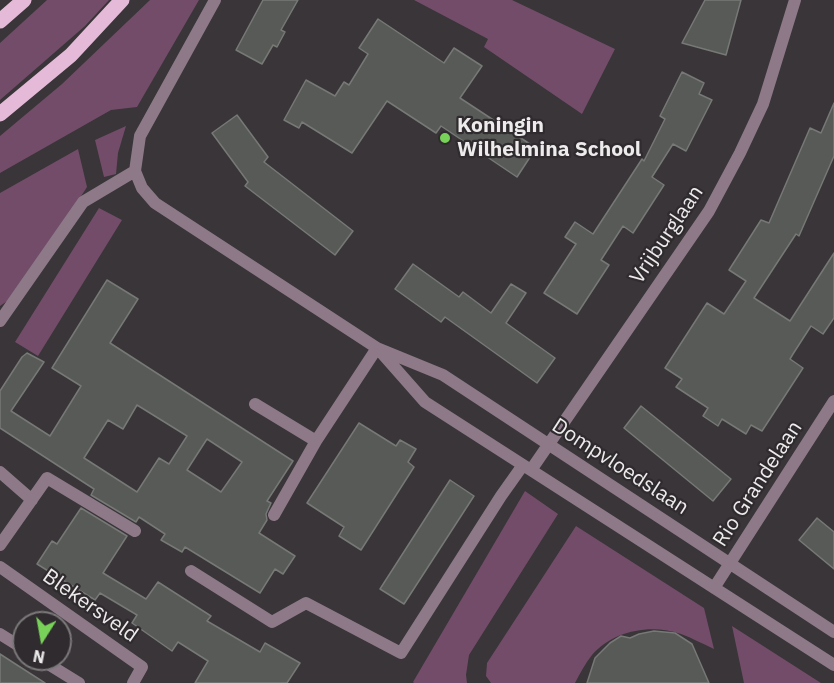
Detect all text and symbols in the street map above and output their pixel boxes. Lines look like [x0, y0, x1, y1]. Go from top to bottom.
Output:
place label: Koningin Wilhelmina School [457, 113, 641, 163]
marker: Koningin Wilhelmina School [438, 131, 452, 145]
street label: Vrijburglaan [625, 181, 709, 289]
street label: Dompvloedslaan [547, 413, 693, 521]
street label: Rio Grandelaan [708, 417, 808, 551]
street label: Blekersveld [38, 564, 142, 648]
north arrow [12, 611, 72, 671]
text: N [31, 646, 47, 668]

